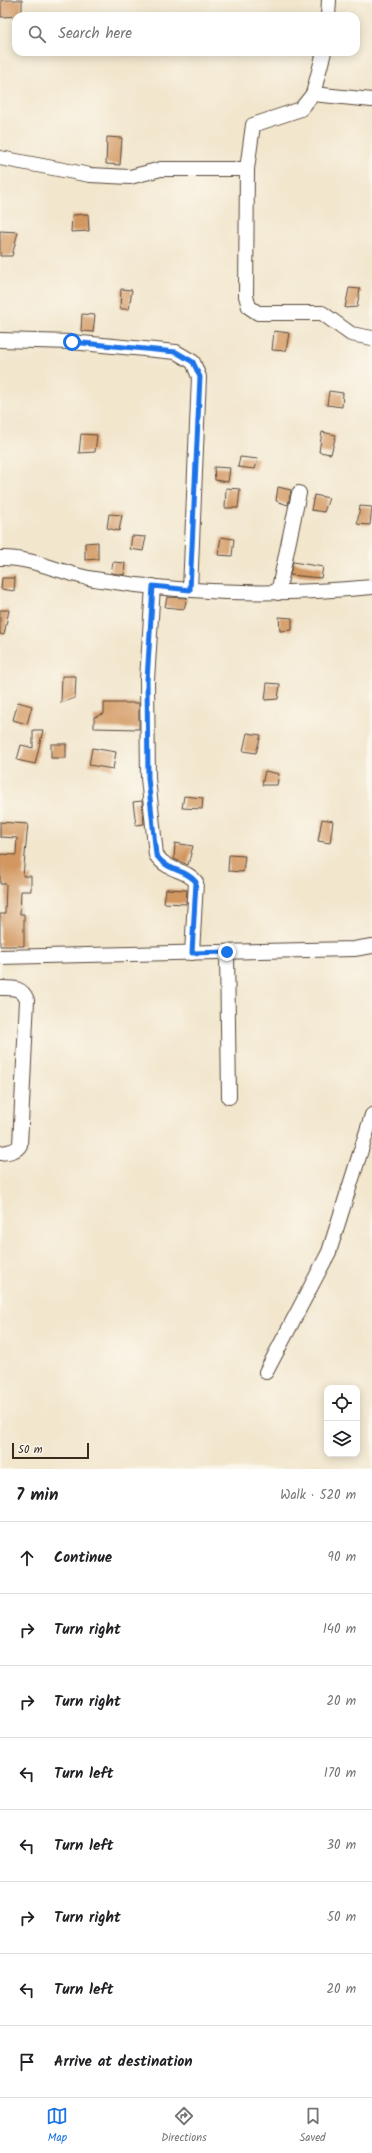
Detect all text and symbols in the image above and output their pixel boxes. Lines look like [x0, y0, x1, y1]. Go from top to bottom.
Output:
search box [12, 12, 360, 56]
text: Search here [58, 22, 132, 46]
icon: search [26, 23, 48, 45]
route start [63, 333, 81, 351]
route end [218, 943, 236, 961]
map controls [324, 1385, 360, 1457]
button: locate [324, 1385, 360, 1421]
button: layers [324, 1421, 360, 1457]
scale bar [12, 1441, 89, 1460]
text: 50 m [18, 1441, 43, 1459]
text: 7 min [16, 1482, 58, 1509]
text: Walk · 520 m [280, 1485, 356, 1506]
text: Continue [54, 1546, 112, 1570]
icon: ahead [16, 1547, 38, 1569]
text: 90 m [328, 1547, 356, 1568]
text: Turn right [54, 1618, 121, 1642]
icon: right [16, 1619, 38, 1641]
text: 140 m [323, 1619, 356, 1640]
text: Turn right [54, 1690, 121, 1714]
icon: right [16, 1691, 38, 1713]
text: 20 m [326, 1691, 356, 1712]
text: Turn left [54, 1762, 114, 1786]
icon: left [16, 1763, 38, 1785]
text: 170 m [324, 1763, 356, 1784]
text: Turn left [54, 1834, 114, 1858]
icon: left [16, 1835, 38, 1857]
text: 30 m [327, 1835, 356, 1856]
text: Turn right [54, 1906, 121, 1930]
icon: right [16, 1907, 38, 1929]
text: 50 m [327, 1907, 356, 1928]
text: Turn left [54, 1978, 114, 2002]
icon: left [16, 1979, 38, 2001]
text: 20 m [326, 1979, 356, 2000]
text: Arrive at destination [54, 2050, 193, 2074]
icon: arrive [16, 2051, 38, 2073]
tab: Map [46, 2105, 68, 2147]
tab: Directions [161, 2105, 207, 2147]
tab: Saved [300, 2105, 326, 2147]

